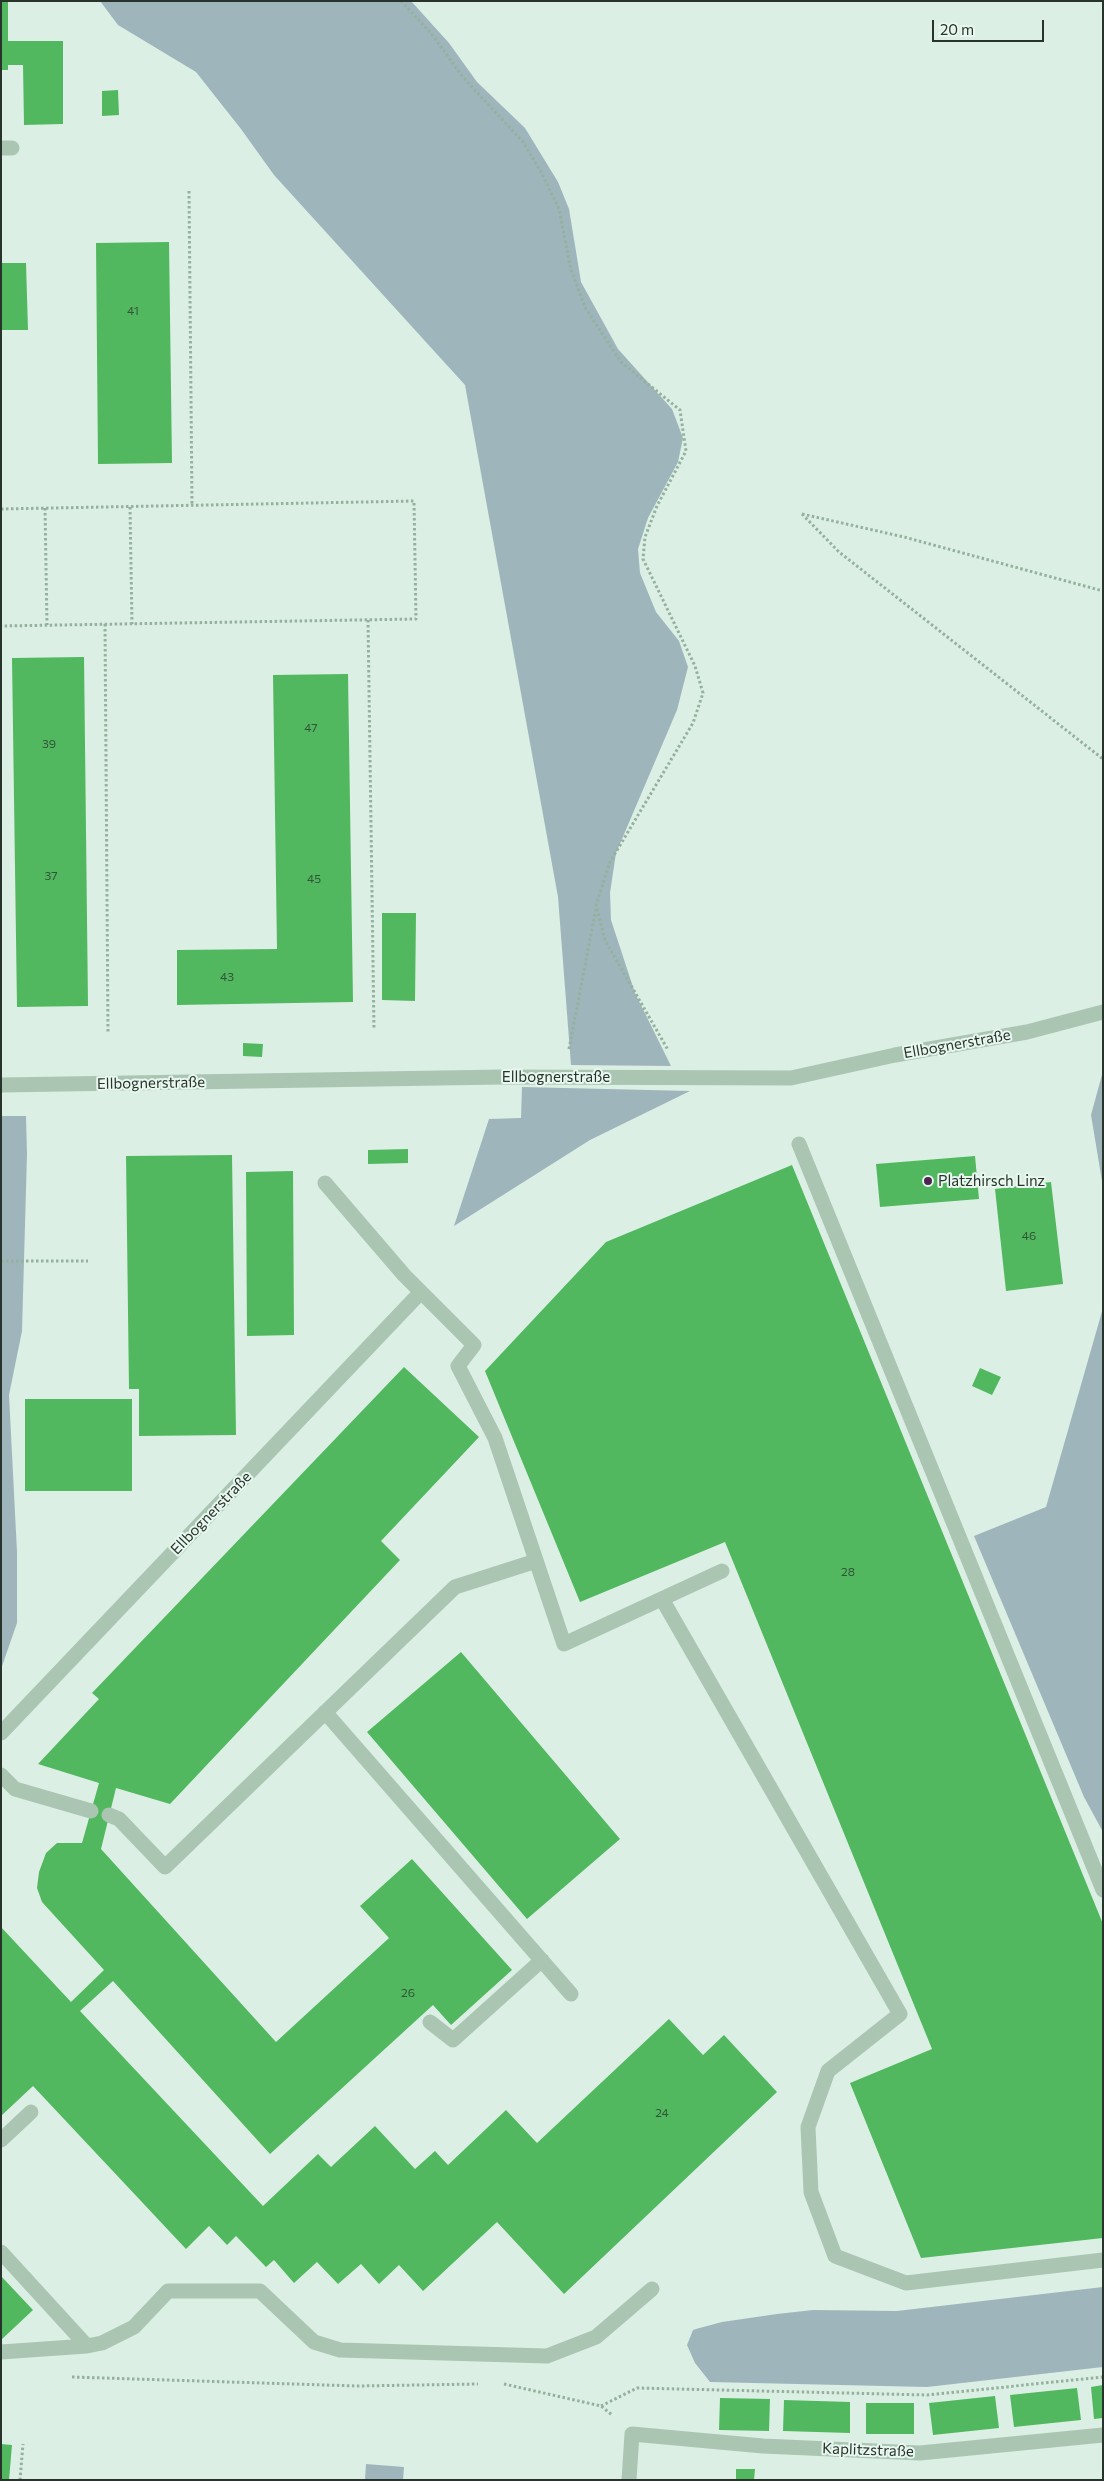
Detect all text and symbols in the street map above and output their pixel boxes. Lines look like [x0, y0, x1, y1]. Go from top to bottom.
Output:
scale bar [934, 10, 1046, 42]
text: 20 m [940, 20, 974, 38]
house number: 41 [127, 304, 139, 318]
house number: 47 [304, 721, 318, 735]
house number: 39 [42, 737, 56, 751]
house number: 37 [44, 869, 58, 883]
house number: 45 [307, 872, 321, 886]
house number: 43 [220, 970, 234, 984]
street label: Ellbognerstraße [902, 1026, 1012, 1062]
street label: Ellbognerstraße [502, 1068, 610, 1086]
street label: Ellbognerstraße [97, 1073, 205, 1093]
place label: Platzhirsch Linz [938, 1172, 1045, 1190]
marker: Platzhirsch Linz [922, 1175, 934, 1187]
house number: 46 [1022, 1229, 1036, 1243]
street label: Ellbognerstraße [167, 1468, 255, 1558]
house number: 28 [841, 1565, 855, 1579]
house number: 26 [401, 1986, 415, 2000]
house number: 24 [655, 2106, 669, 2120]
street label: Kaplitzstraße [822, 2439, 914, 2461]

